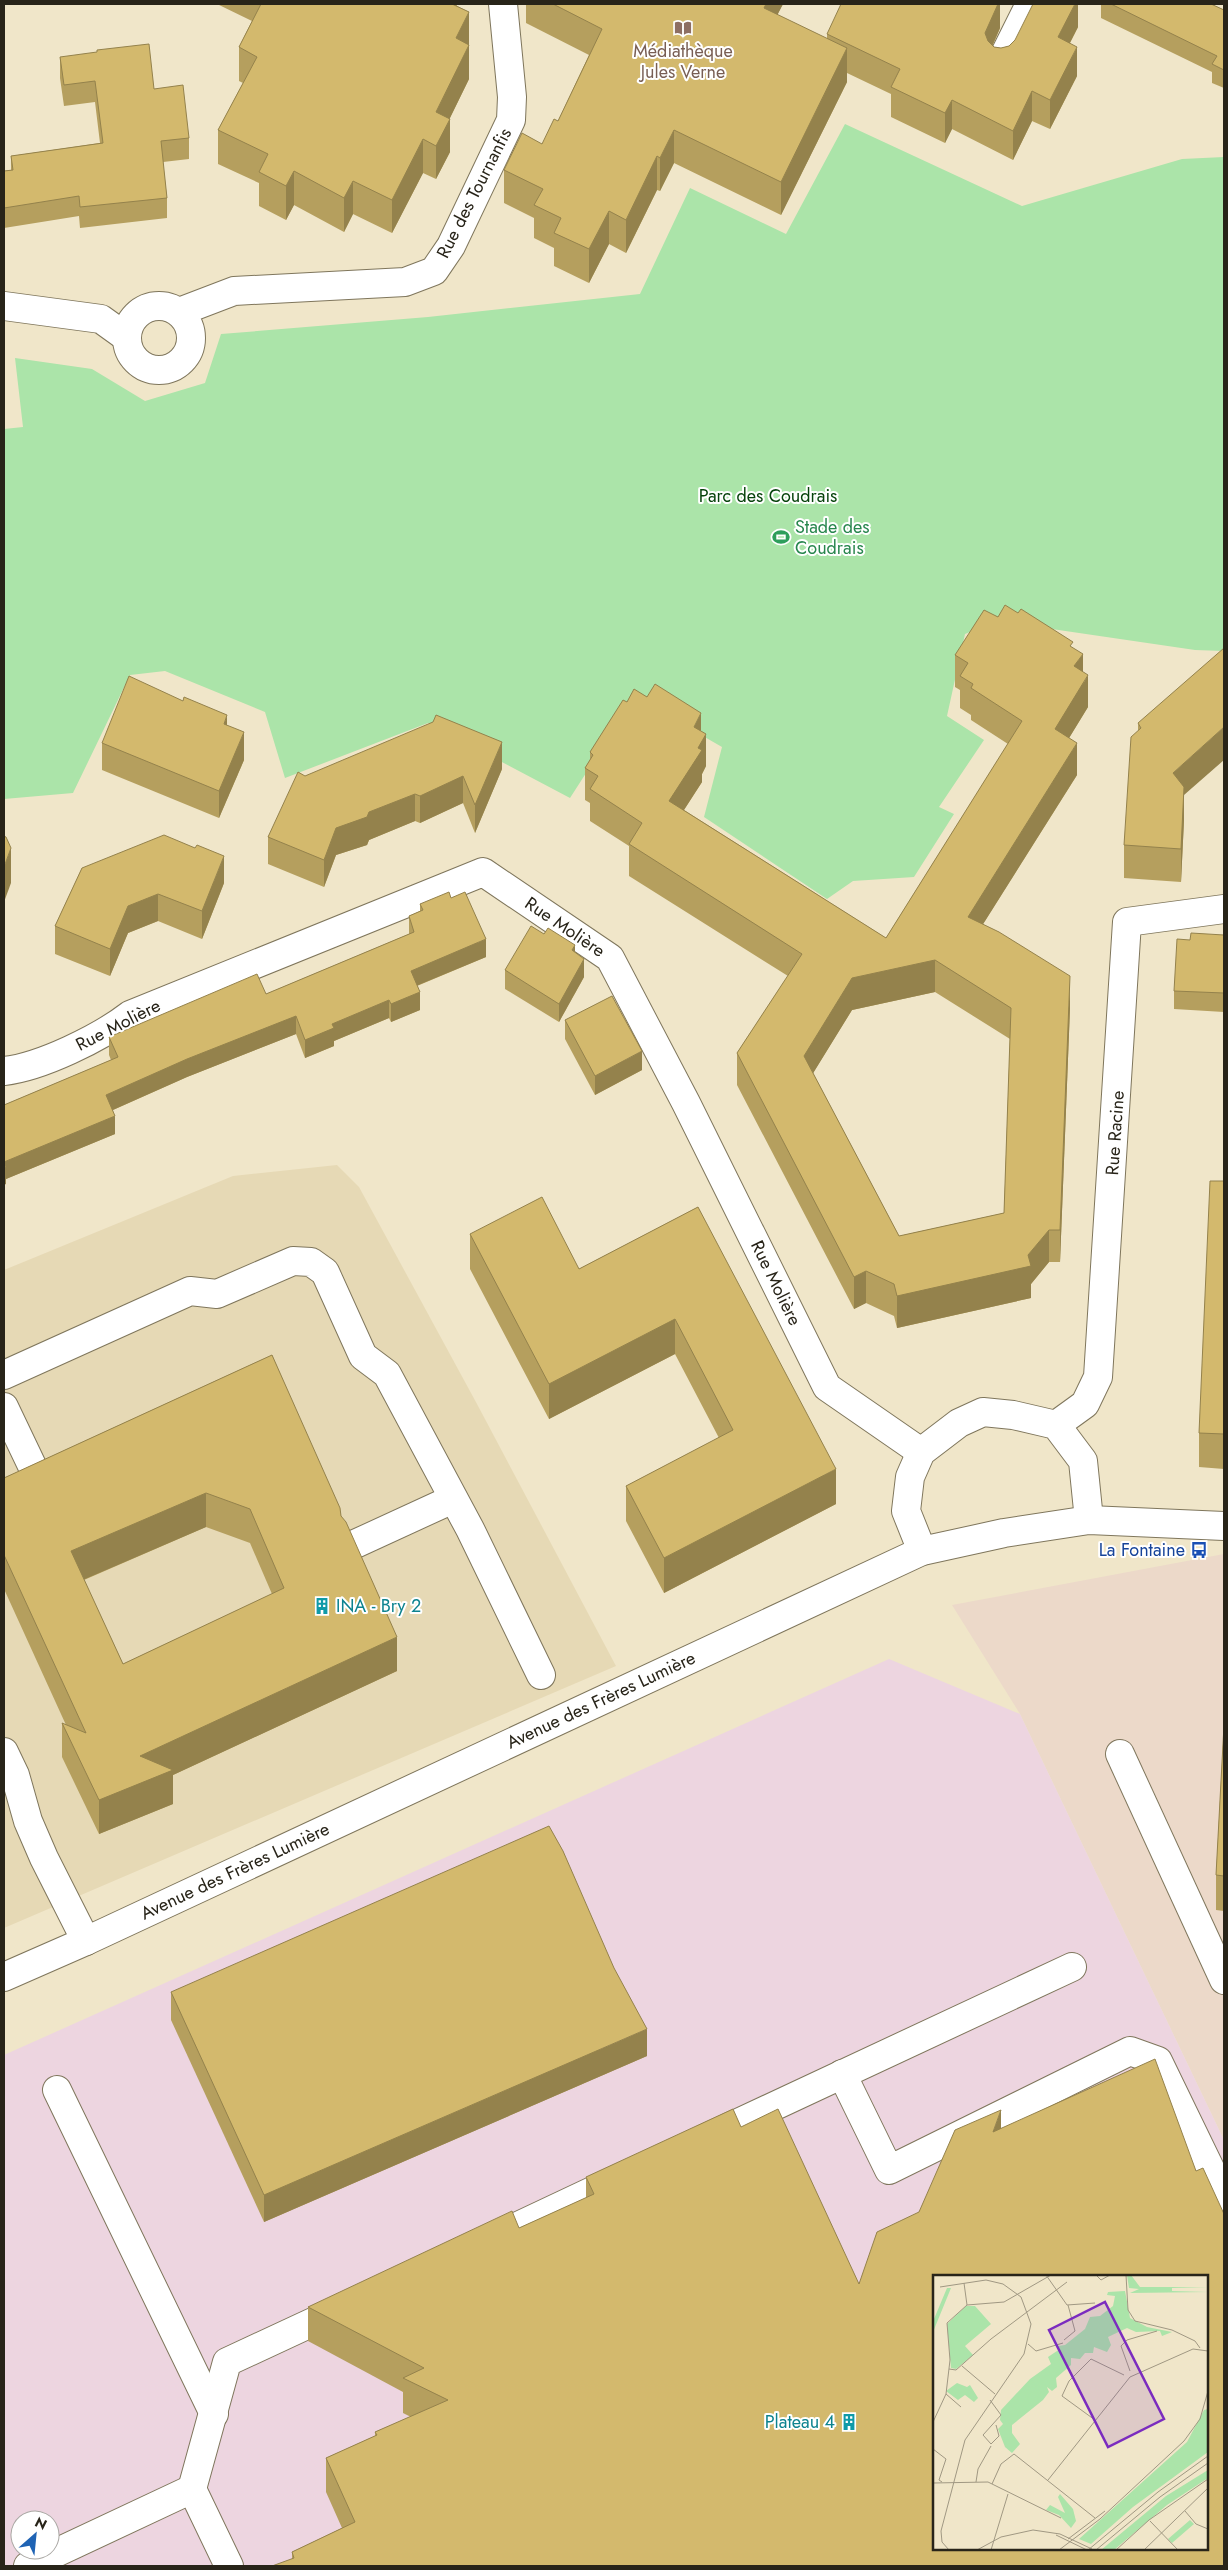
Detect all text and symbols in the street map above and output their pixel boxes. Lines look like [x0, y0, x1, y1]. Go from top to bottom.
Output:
library icon: Médiathèque Jules Verne [673, 18, 693, 38]
place label: Médiathèque Jules Verne [633, 38, 733, 85]
street label: Rue des Tournanfis [430, 123, 518, 263]
park label: Parc des Coudrais [699, 483, 837, 509]
place label: Stade des Coudrais [795, 514, 870, 561]
sports icon: Stade des Coudrais [771, 527, 791, 547]
street label: Rue Molière [520, 891, 610, 963]
street label: Rue Molière [71, 993, 165, 1057]
street label: Rue Racine [1099, 1090, 1131, 1176]
street label: Rue Molière [744, 1236, 808, 1330]
place label: La Fontaine [1099, 1537, 1185, 1563]
bus stop icon: La Fontaine [1189, 1540, 1209, 1560]
place label: INA - Bry 2 [336, 1593, 421, 1619]
building icon: INA - Bry 2 [312, 1596, 332, 1616]
street label: Avenue des Frères Lumière [502, 1645, 700, 1755]
street label: Avenue des Frères Lumière [136, 1816, 334, 1926]
inset map [933, 2275, 1208, 2550]
place label: Plateau 4 [765, 2409, 835, 2435]
building icon: Plateau 4 [839, 2412, 859, 2432]
north arrow [10, 2510, 60, 2560]
text: N [31, 2512, 50, 2535]

